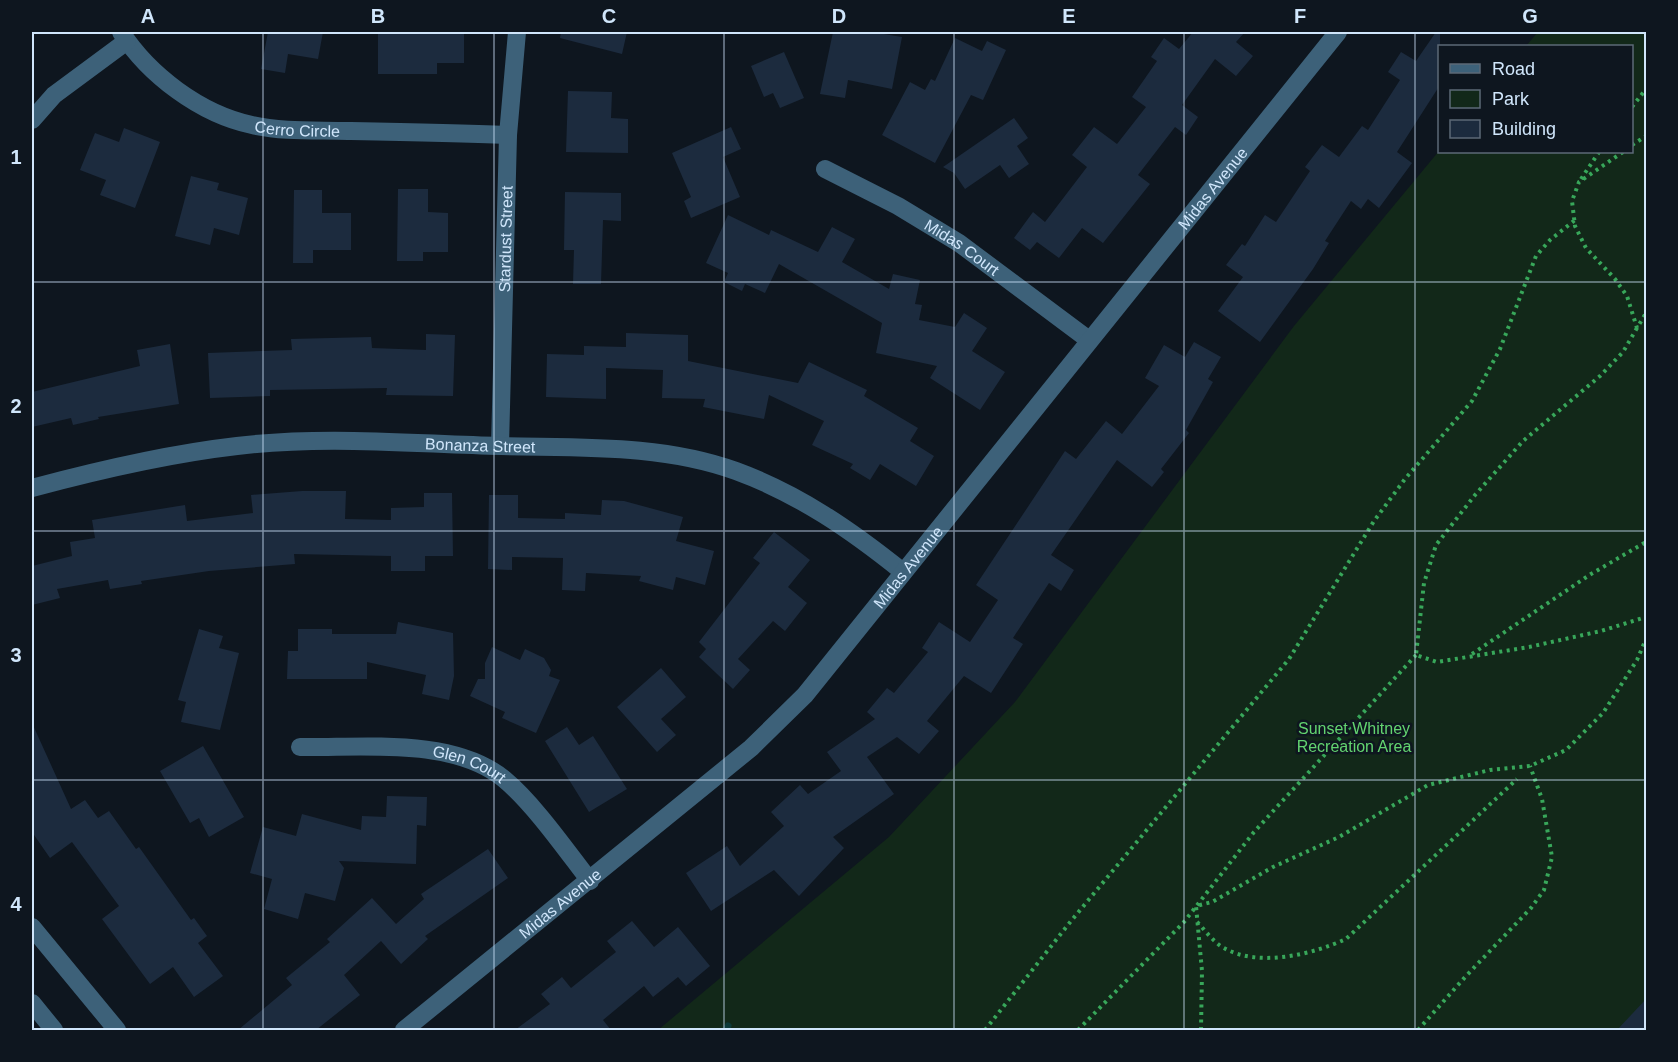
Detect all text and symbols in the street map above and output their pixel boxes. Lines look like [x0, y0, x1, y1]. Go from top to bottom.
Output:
text: A [141, 5, 155, 27]
text: B [371, 5, 385, 27]
text: C [602, 5, 616, 27]
text: D [832, 5, 846, 27]
text: E [1062, 5, 1076, 27]
text: F [1294, 5, 1306, 27]
text: G [1522, 5, 1538, 27]
legend [1438, 45, 1633, 153]
text: Road [1492, 59, 1535, 79]
text: Park [1492, 89, 1530, 109]
street label: Cerro Circle [253, 118, 340, 140]
text: Building [1492, 119, 1556, 139]
street label: Midas Avenue [1175, 144, 1251, 233]
text: 1 [10, 146, 22, 168]
street label: Stardust Street [496, 185, 516, 293]
street label: Midas Court [922, 216, 1003, 279]
text: 2 [10, 395, 22, 417]
street label: Bonanza Street [425, 435, 536, 456]
street label: Midas Avenue [870, 523, 946, 612]
text: 3 [10, 644, 22, 666]
park label: Sunset Whitney Recreation Area [1297, 720, 1411, 755]
street label: Glen Court [432, 743, 510, 786]
street label: Midas Avenue [516, 865, 605, 942]
text: 4 [10, 893, 22, 915]

